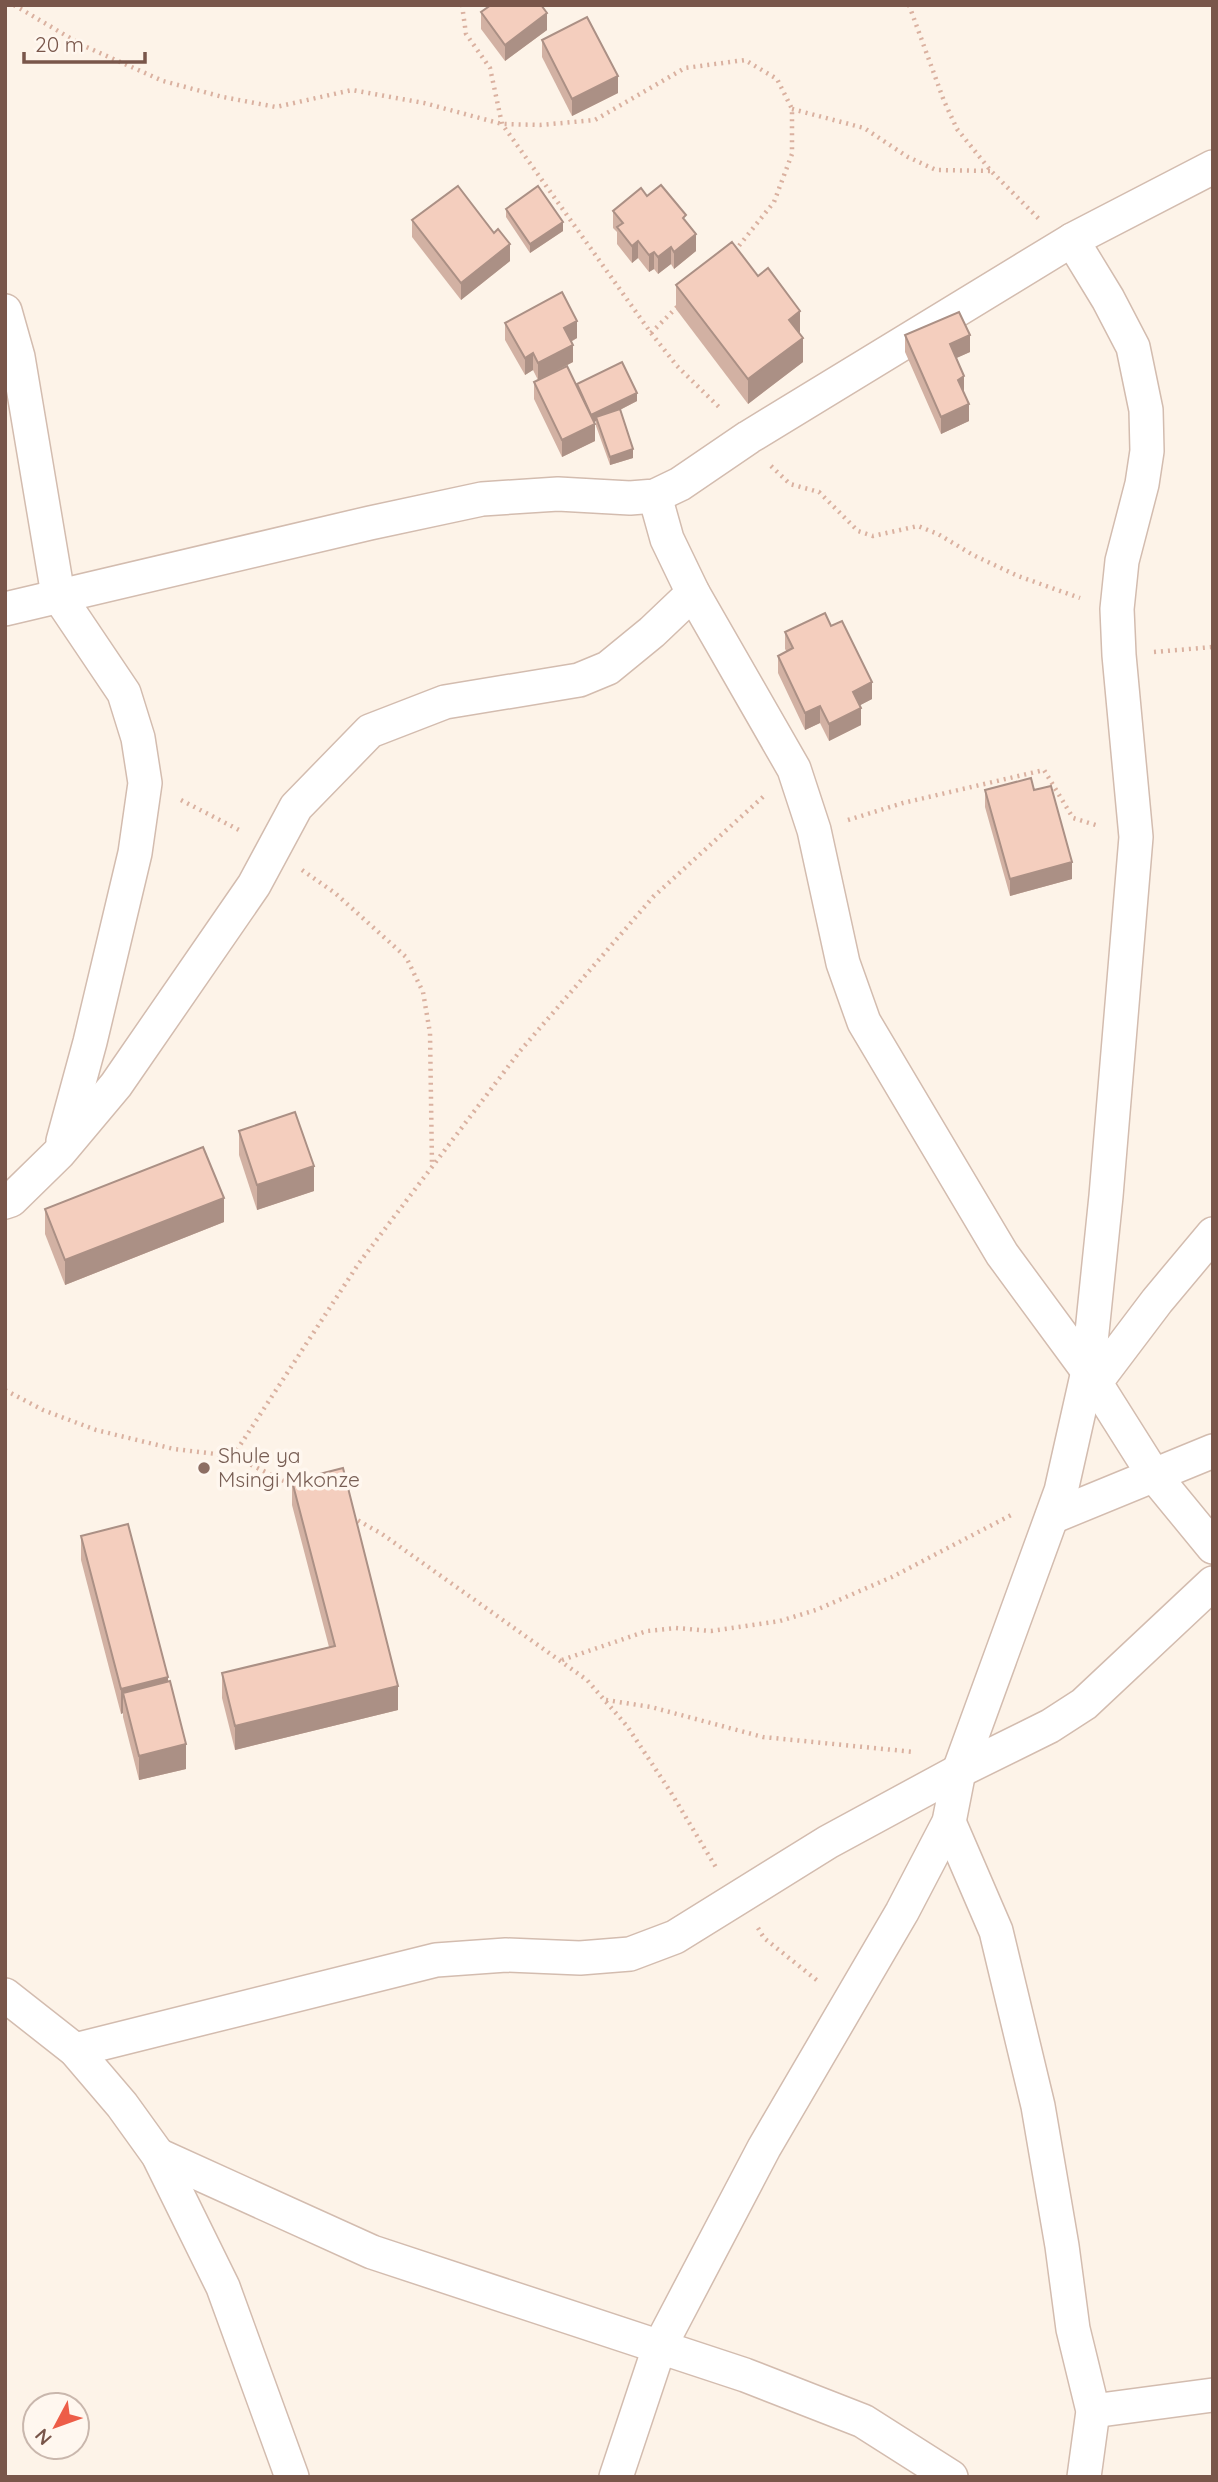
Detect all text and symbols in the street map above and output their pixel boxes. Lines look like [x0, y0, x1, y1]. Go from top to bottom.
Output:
scale bar [24, 21, 145, 65]
text: 20 m [35, 31, 84, 57]
place label: Shule ya Msingi Mkonze [218, 1442, 360, 1492]
marker: Shule ya Msingi Mkonze [196, 1460, 212, 1476]
north arrow [21, 2391, 91, 2461]
text: N [30, 2424, 57, 2450]

